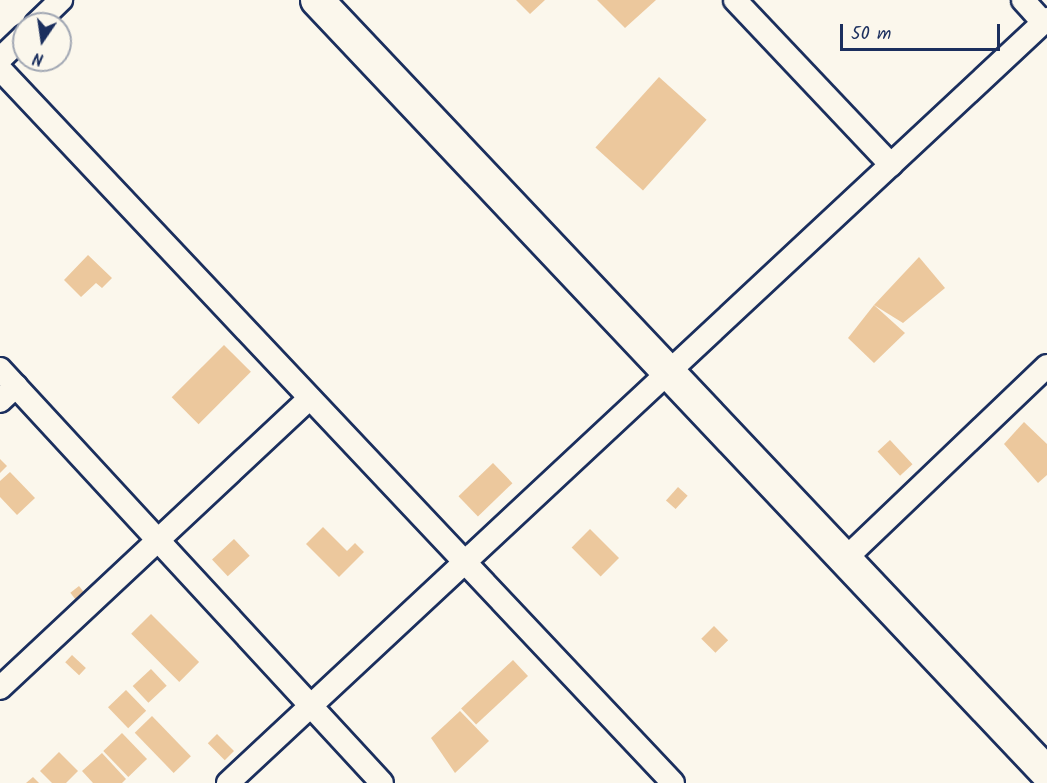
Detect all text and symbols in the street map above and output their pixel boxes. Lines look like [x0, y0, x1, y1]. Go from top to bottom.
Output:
north arrow [12, 12, 72, 72]
scale bar [843, 12, 1004, 50]
text: 50 m [851, 20, 891, 49]
text: N [31, 45, 46, 71]

